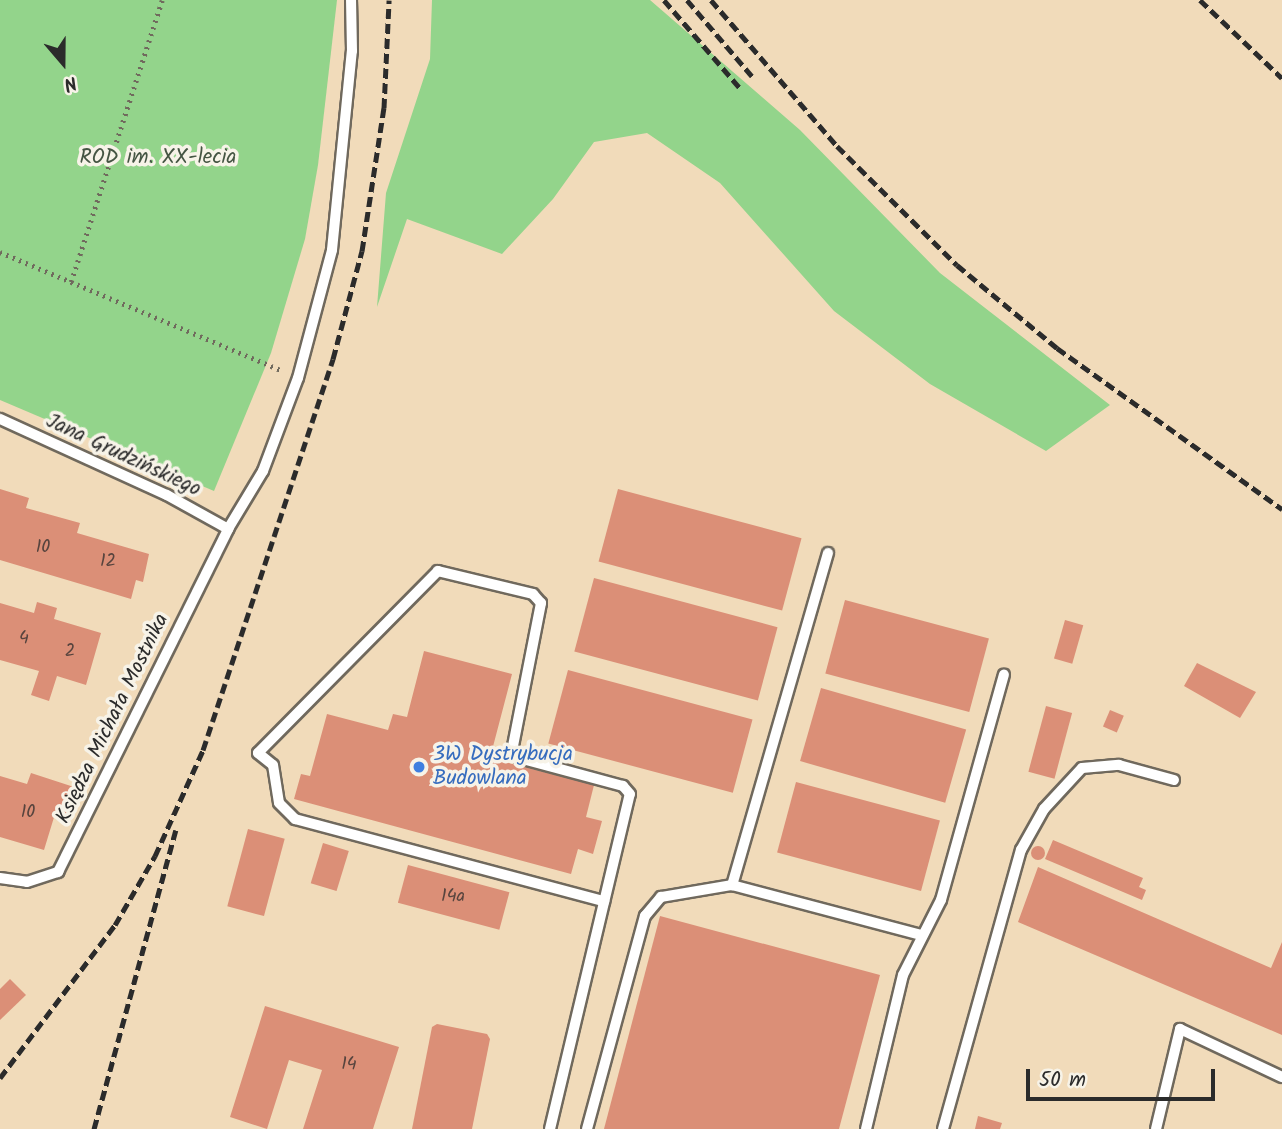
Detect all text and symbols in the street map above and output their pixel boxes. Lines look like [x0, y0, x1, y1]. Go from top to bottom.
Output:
north arrow [28, 28, 98, 98]
text: N [59, 67, 81, 99]
park label: ROD im. XX-lecia [80, 145, 236, 171]
street label: Jana Grudzińskiego [42, 409, 204, 503]
house number: 10 [36, 537, 50, 559]
house number: 12 [100, 551, 116, 573]
street label: Księdza Michała Mostnika [51, 610, 175, 828]
house number: 4 [19, 628, 29, 650]
house number: 2 [65, 641, 75, 663]
place label: 3W Dystrybucja Budowlana [433, 742, 573, 792]
marker: 3W Dystrybucja Budowlana [411, 759, 427, 775]
house number: 10 [21, 802, 35, 824]
house number: 14a [441, 886, 465, 908]
house number: 14 [341, 1054, 357, 1076]
scale bar [1030, 1056, 1219, 1100]
text: 50 m [1039, 1064, 1086, 1097]

